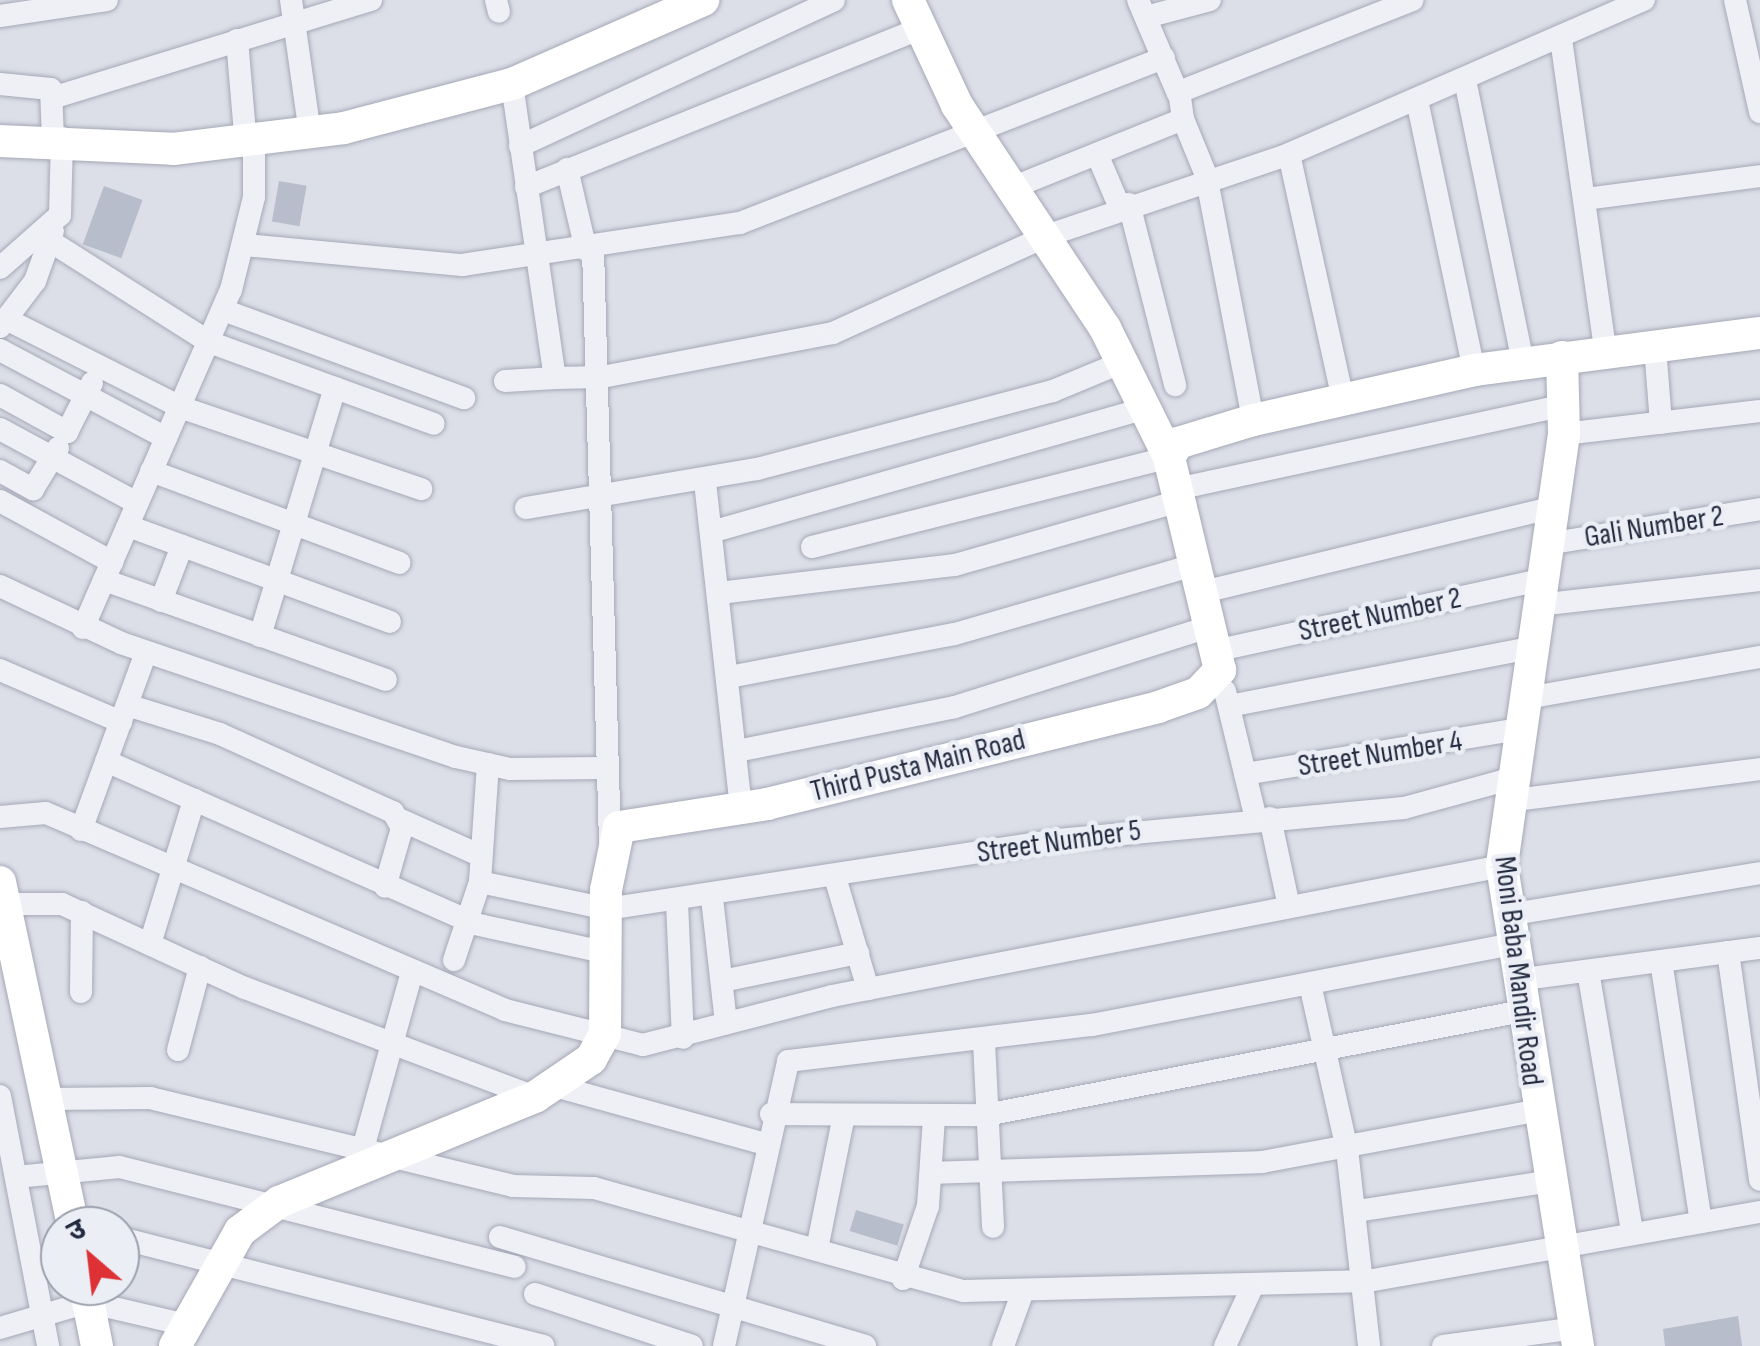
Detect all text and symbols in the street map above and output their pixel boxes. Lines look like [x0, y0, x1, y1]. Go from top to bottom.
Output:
street label: Gali Number 2 [1582, 498, 1726, 556]
street label: Street Number 2 [1295, 580, 1465, 650]
street label: Third Pusta Main Road [807, 722, 1029, 810]
street label: Street Number 4 [1295, 723, 1465, 785]
street label: Street Number 5 [975, 813, 1143, 871]
street label: Moni Baba Mandir Road [1486, 854, 1550, 1088]
north arrow [40, 1206, 140, 1306]
text: उ [62, 1212, 92, 1249]

